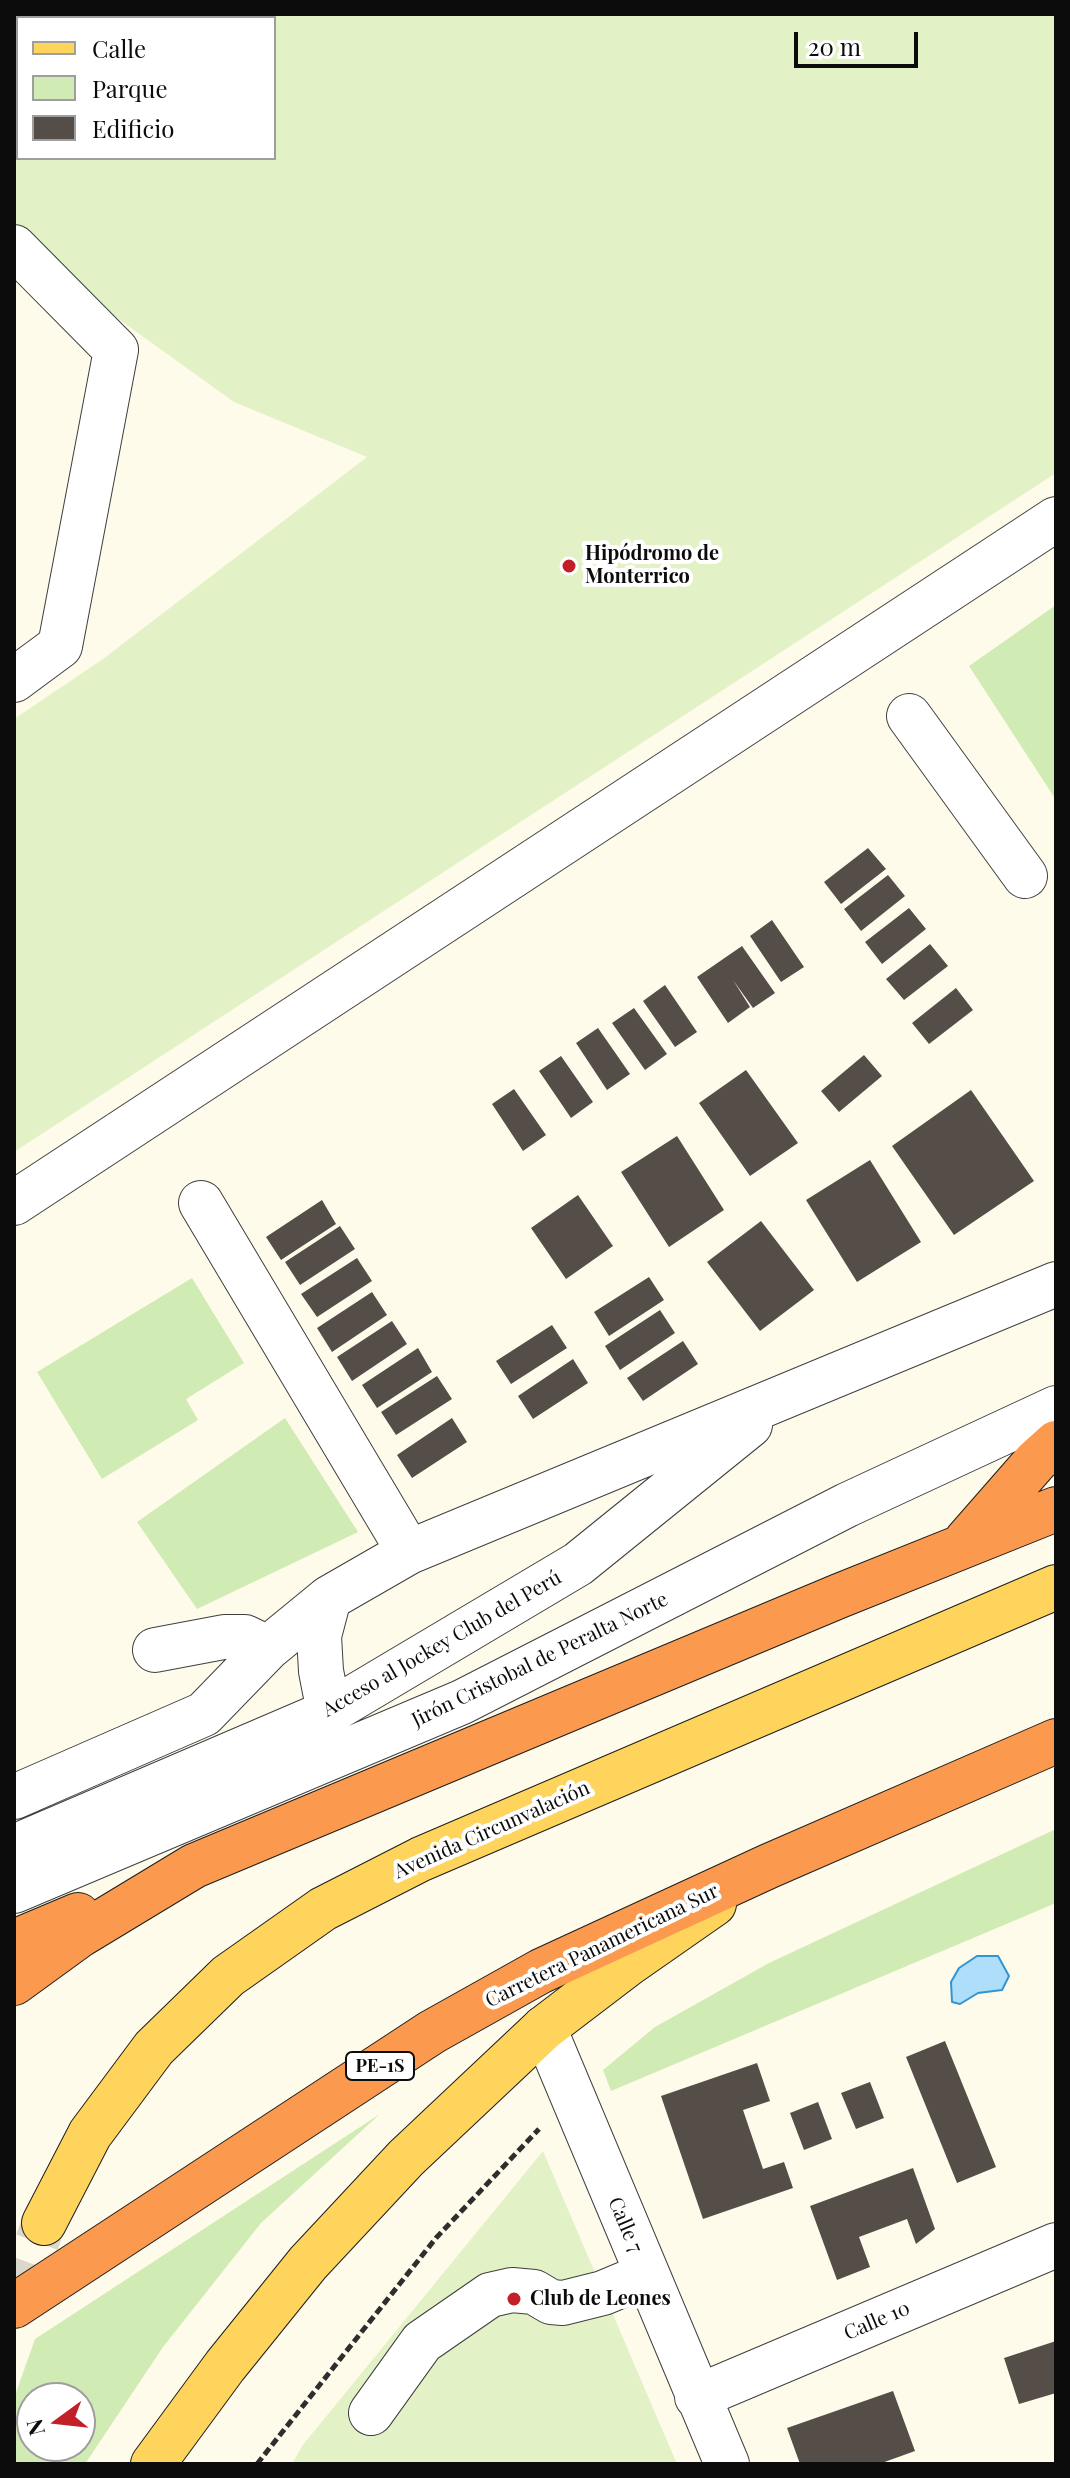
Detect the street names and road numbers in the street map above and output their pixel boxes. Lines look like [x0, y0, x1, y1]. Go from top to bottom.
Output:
street label: Acceso al Jockey Club del Perú [318, 1566, 566, 1722]
street label: Jirón Cristobal de Peralta Norte [408, 1587, 672, 1733]
street label: Avenida Circunvalación [390, 1776, 594, 1884]
street label: Carretera Panamericana Sur [482, 1879, 722, 2013]
road number: PE-1S [346, 2052, 414, 2080]
street label: Calle 7 [603, 2194, 647, 2256]
street label: Calle 10 [840, 2296, 914, 2346]

